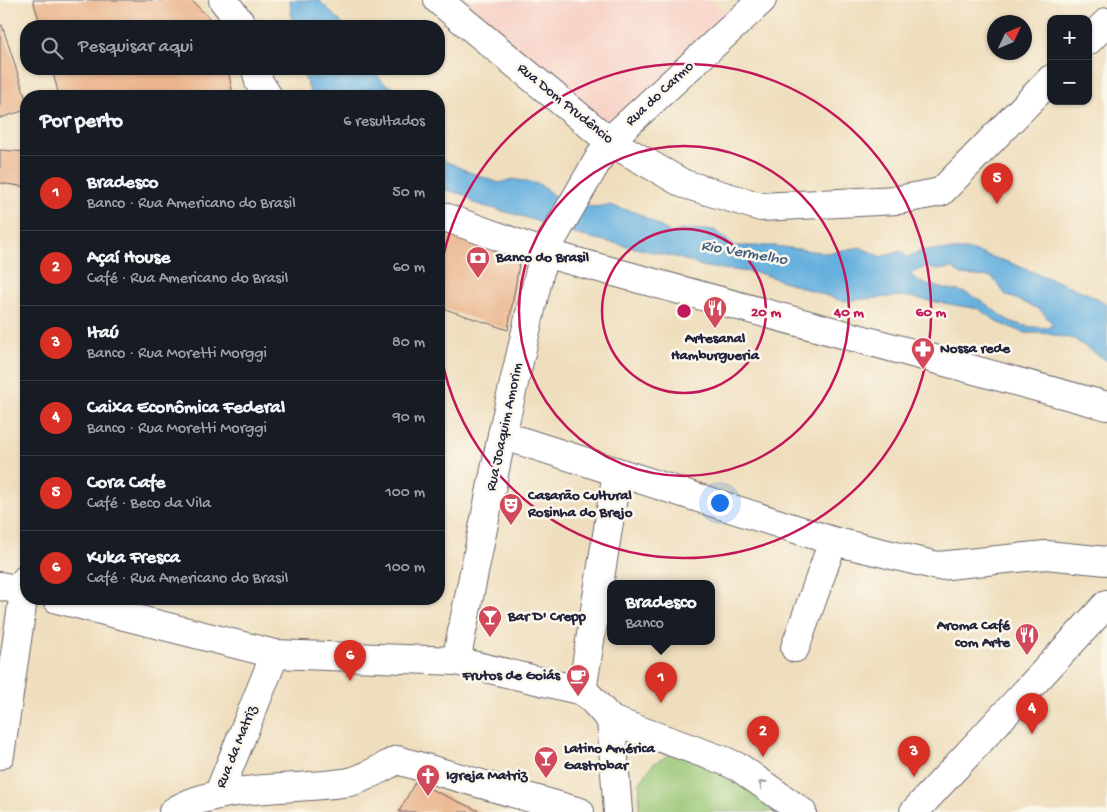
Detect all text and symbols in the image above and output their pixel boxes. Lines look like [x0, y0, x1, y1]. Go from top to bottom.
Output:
north arrow [987, 15, 1032, 60]
map controls [1047, 15, 1092, 105]
button: + [1047, 15, 1092, 60]
search box [20, 20, 445, 75]
icon: search [38, 34, 66, 62]
text: Pesquisar aqui [78, 36, 193, 59]
street label: Rua do Carmo [622, 58, 698, 130]
street label: Rua Dom Prudêncio [513, 60, 617, 149]
button: − [1047, 60, 1092, 105]
text: Por perto [40, 110, 123, 135]
text: 6 resultados [343, 113, 425, 132]
pin: 5 [981, 163, 1013, 204]
text: Bradesco [87, 172, 158, 195]
text: 1 [53, 184, 59, 203]
text: 50 m [392, 184, 425, 203]
text: Banco · Rua Americano do Brasil [87, 195, 296, 214]
water label: Rio Vermelho [700, 237, 789, 271]
bank icon: Banco do Brasil [465, 245, 491, 279]
text: Açaí House [87, 247, 170, 270]
place label: Banco do Brasil [495, 249, 590, 267]
text: 2 [52, 259, 60, 278]
text: 60 m [393, 259, 425, 278]
text: Café · Rua Americano do Brasil [87, 270, 288, 289]
restaurant icon: Artesanal Hamburgueria [702, 295, 728, 329]
centre of rings [675, 302, 693, 320]
text: 20 m [751, 304, 781, 322]
text: 40 m [833, 304, 864, 322]
text: 60 m [916, 304, 947, 322]
text: Itaú [87, 322, 119, 345]
place label: Artesanal Hamburgueria [671, 330, 760, 365]
text: 3 [52, 334, 60, 353]
text: 80 m [392, 334, 425, 353]
pharmacy icon: Nossa rede [910, 336, 936, 370]
place label: Nossa rede [940, 340, 1011, 358]
text: Banco · Rua Moretti Morggi [87, 345, 267, 364]
street label: Rua Joaquim Amorim [483, 361, 527, 493]
text: Caixa Econômica Federal [87, 397, 285, 420]
text: 4 [52, 409, 60, 428]
text: 90 m [393, 409, 425, 428]
text: Banco · Rua Moretti Morggi [87, 420, 267, 439]
text: Cora Cafe [87, 472, 165, 495]
text: 5 [52, 484, 60, 503]
text: 100 m [385, 484, 425, 503]
place label: Casarão Cultural Rosinha do Brejo [527, 487, 633, 522]
your location [707, 490, 733, 516]
theatre icon: Casarão Cultural Rosinha do Brejo [498, 492, 524, 526]
text: Café · Beco da Vila [87, 495, 211, 514]
text: Kuka Fresca [87, 547, 180, 570]
text: 6 [52, 559, 60, 578]
text: 100 m [385, 559, 425, 578]
text: Café · Rua Americano do Brasil [87, 570, 288, 589]
popup [607, 580, 715, 645]
text: Bradesco [625, 592, 697, 615]
bar icon: Bar D' Crepp [477, 604, 503, 638]
place label: Bar D' Crepp [507, 608, 587, 626]
text: Banco [625, 615, 664, 634]
place label: Aroma Café com Arte [936, 617, 1011, 652]
restaurant icon: Aroma Café com Arte [1014, 622, 1040, 656]
pin: 6 [334, 640, 366, 681]
pin: 1 [645, 662, 677, 703]
cafe icon: Frutos de Goiás [565, 663, 591, 697]
place label: Frutos de Goiás [462, 667, 561, 685]
pin: 4 [1016, 693, 1048, 734]
street label: Rua da Matriz [212, 703, 262, 791]
pin: 2 [747, 716, 779, 757]
pin: 3 [898, 736, 930, 777]
place label: Latino América Gastrobar [564, 740, 656, 775]
bar icon: Latino América Gastrobar [533, 745, 559, 779]
church icon: Igreja Matriz [415, 763, 441, 797]
place label: Igreja Matriz [446, 767, 529, 785]
one-way arrow [758, 781, 768, 790]

